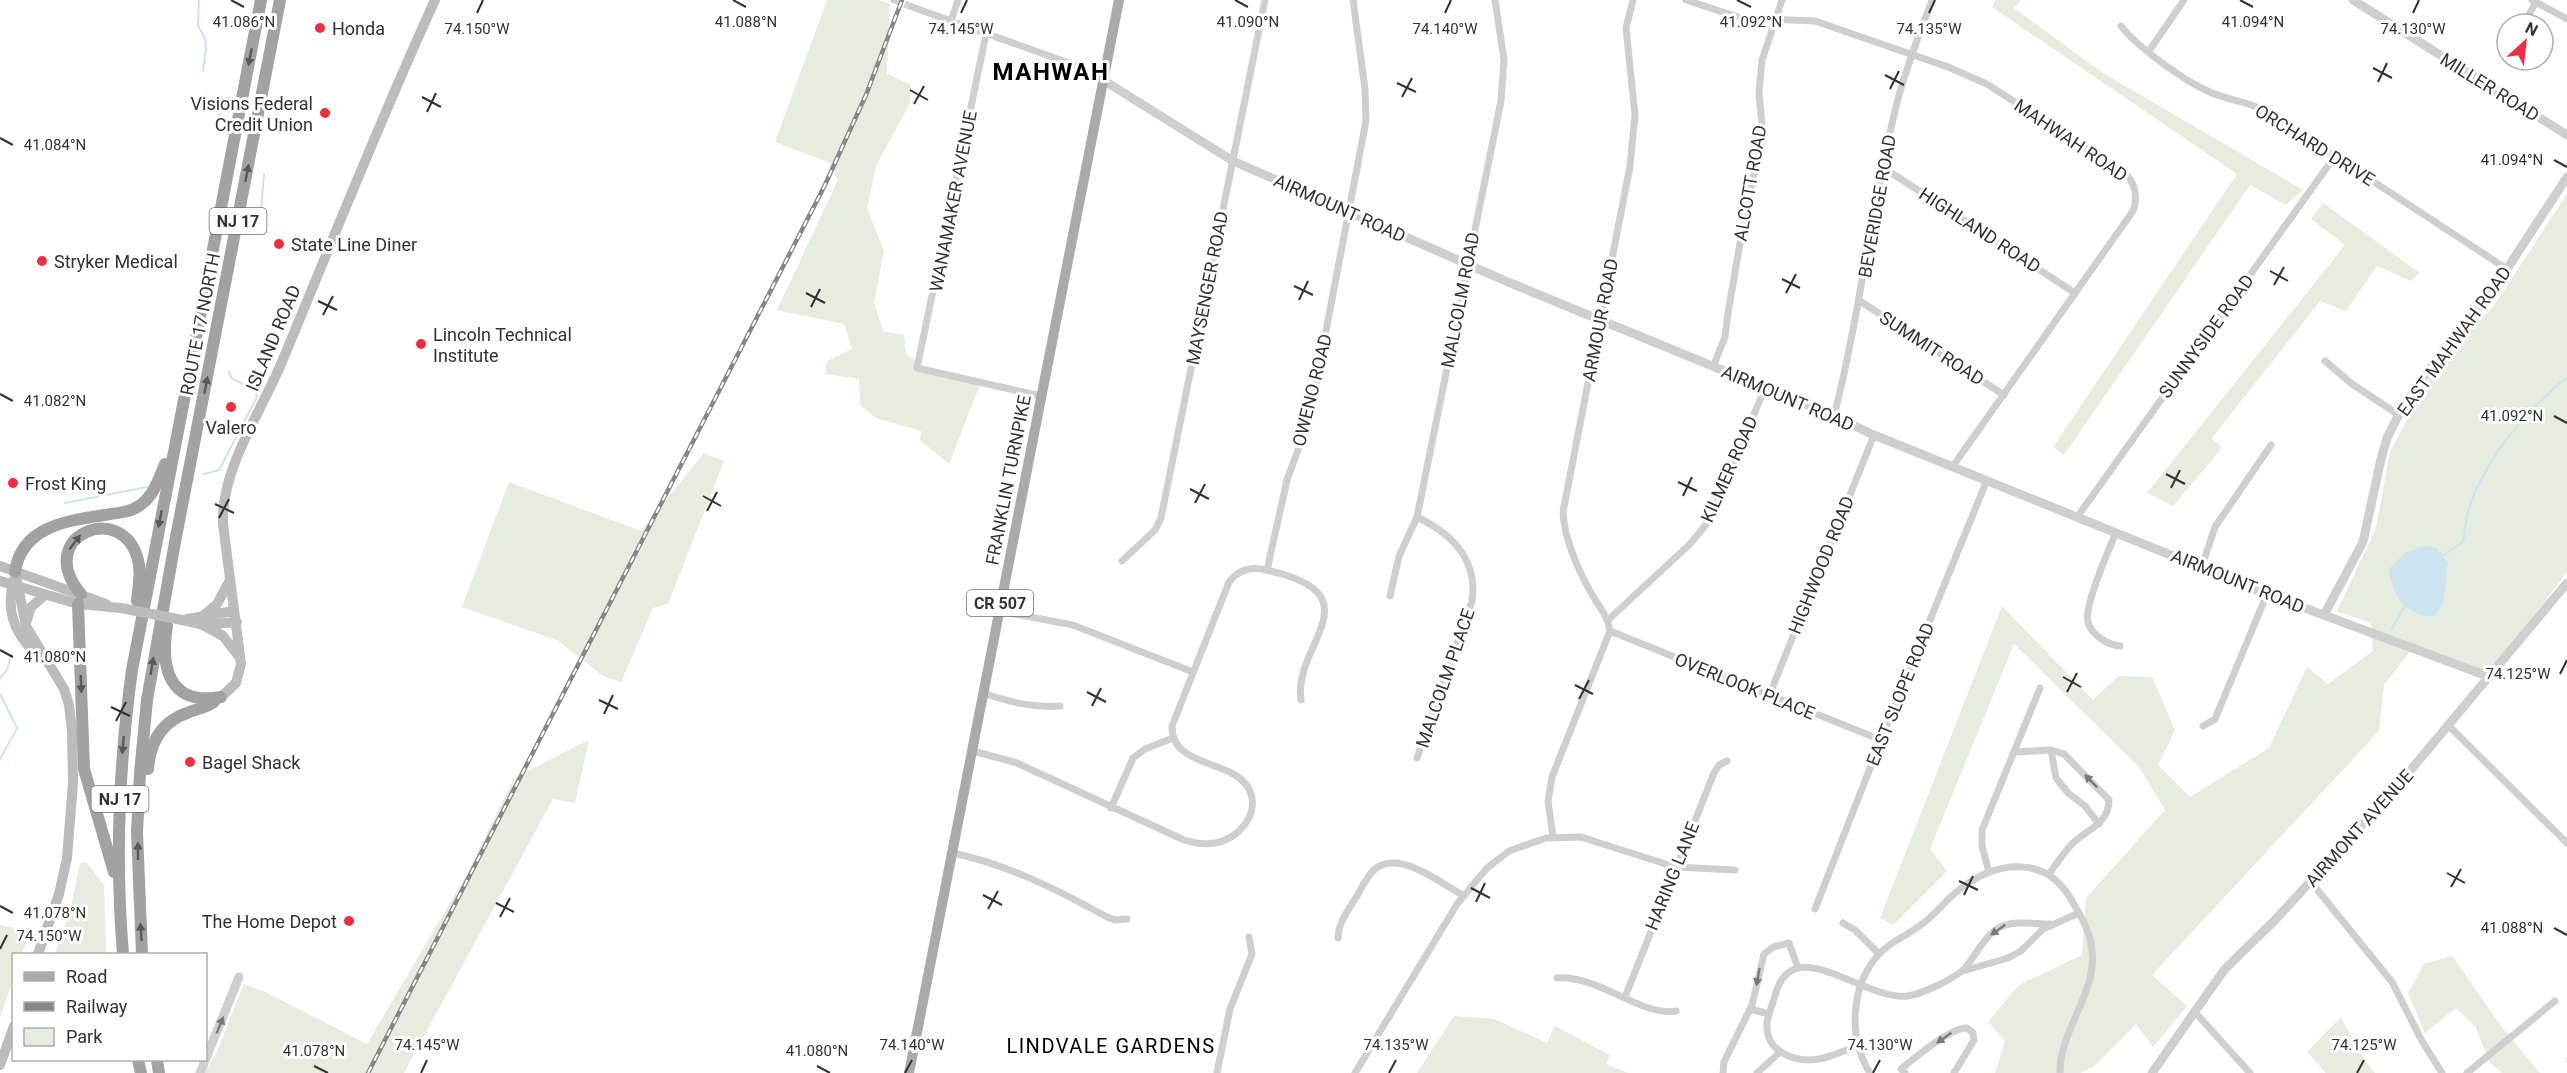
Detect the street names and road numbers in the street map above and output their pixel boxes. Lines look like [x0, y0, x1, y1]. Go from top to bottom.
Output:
street label: MILLER ROAD [2437, 48, 2543, 126]
street label: MAHWAH ROAD [2010, 94, 2132, 186]
street label: ORCHARD DRIVE [2251, 100, 2379, 190]
street label: WANAMAKER AVENUE [925, 109, 981, 293]
street label: ALCOTT ROAD [1729, 123, 1771, 243]
street label: BEVERIDGE ROAD [1854, 133, 1900, 279]
street label: AIRMOUNT ROAD [1271, 170, 1409, 246]
street label: HIGHLAND ROAD [1915, 183, 2045, 277]
road number: NJ 17 [210, 208, 266, 234]
street label: MAYSENGER ROAD [1182, 209, 1232, 367]
street label: MALCOLM ROAD [1437, 230, 1483, 370]
street label: ROUTE 17 NORTH [176, 251, 224, 397]
street label: ARMOUR ROAD [1578, 257, 1622, 383]
street label: EAST MAHWAH ROAD [2393, 262, 2515, 420]
street label: SUNNYSIDE ROAD [2154, 270, 2258, 402]
street label: ISLAND ROAD [241, 282, 305, 394]
street label: SUMMIT ROAD [1876, 306, 1988, 390]
street label: OWENO ROAD [1288, 332, 1336, 448]
street label: AIRMOUNT ROAD [1719, 361, 1857, 435]
street label: FRANKLIN TURNPIKE [981, 393, 1035, 567]
street label: KILMER ROAD [1696, 413, 1762, 525]
street label: HIGHWOOD ROAD [1784, 493, 1858, 637]
street label: AIRMOUNT ROAD [2168, 545, 2308, 617]
road number: CR 507 [967, 590, 1033, 616]
street label: MALCOLM PLACE [1411, 606, 1479, 750]
street label: EAST SLOPE ROAD [1862, 619, 1938, 769]
street label: OVERLOOK PLACE [1672, 648, 1818, 724]
street label: AIRMONT AVENUE [2301, 765, 2417, 891]
road number: NJ 17 [92, 786, 148, 812]
street label: HARING LANE [1641, 819, 1703, 933]

